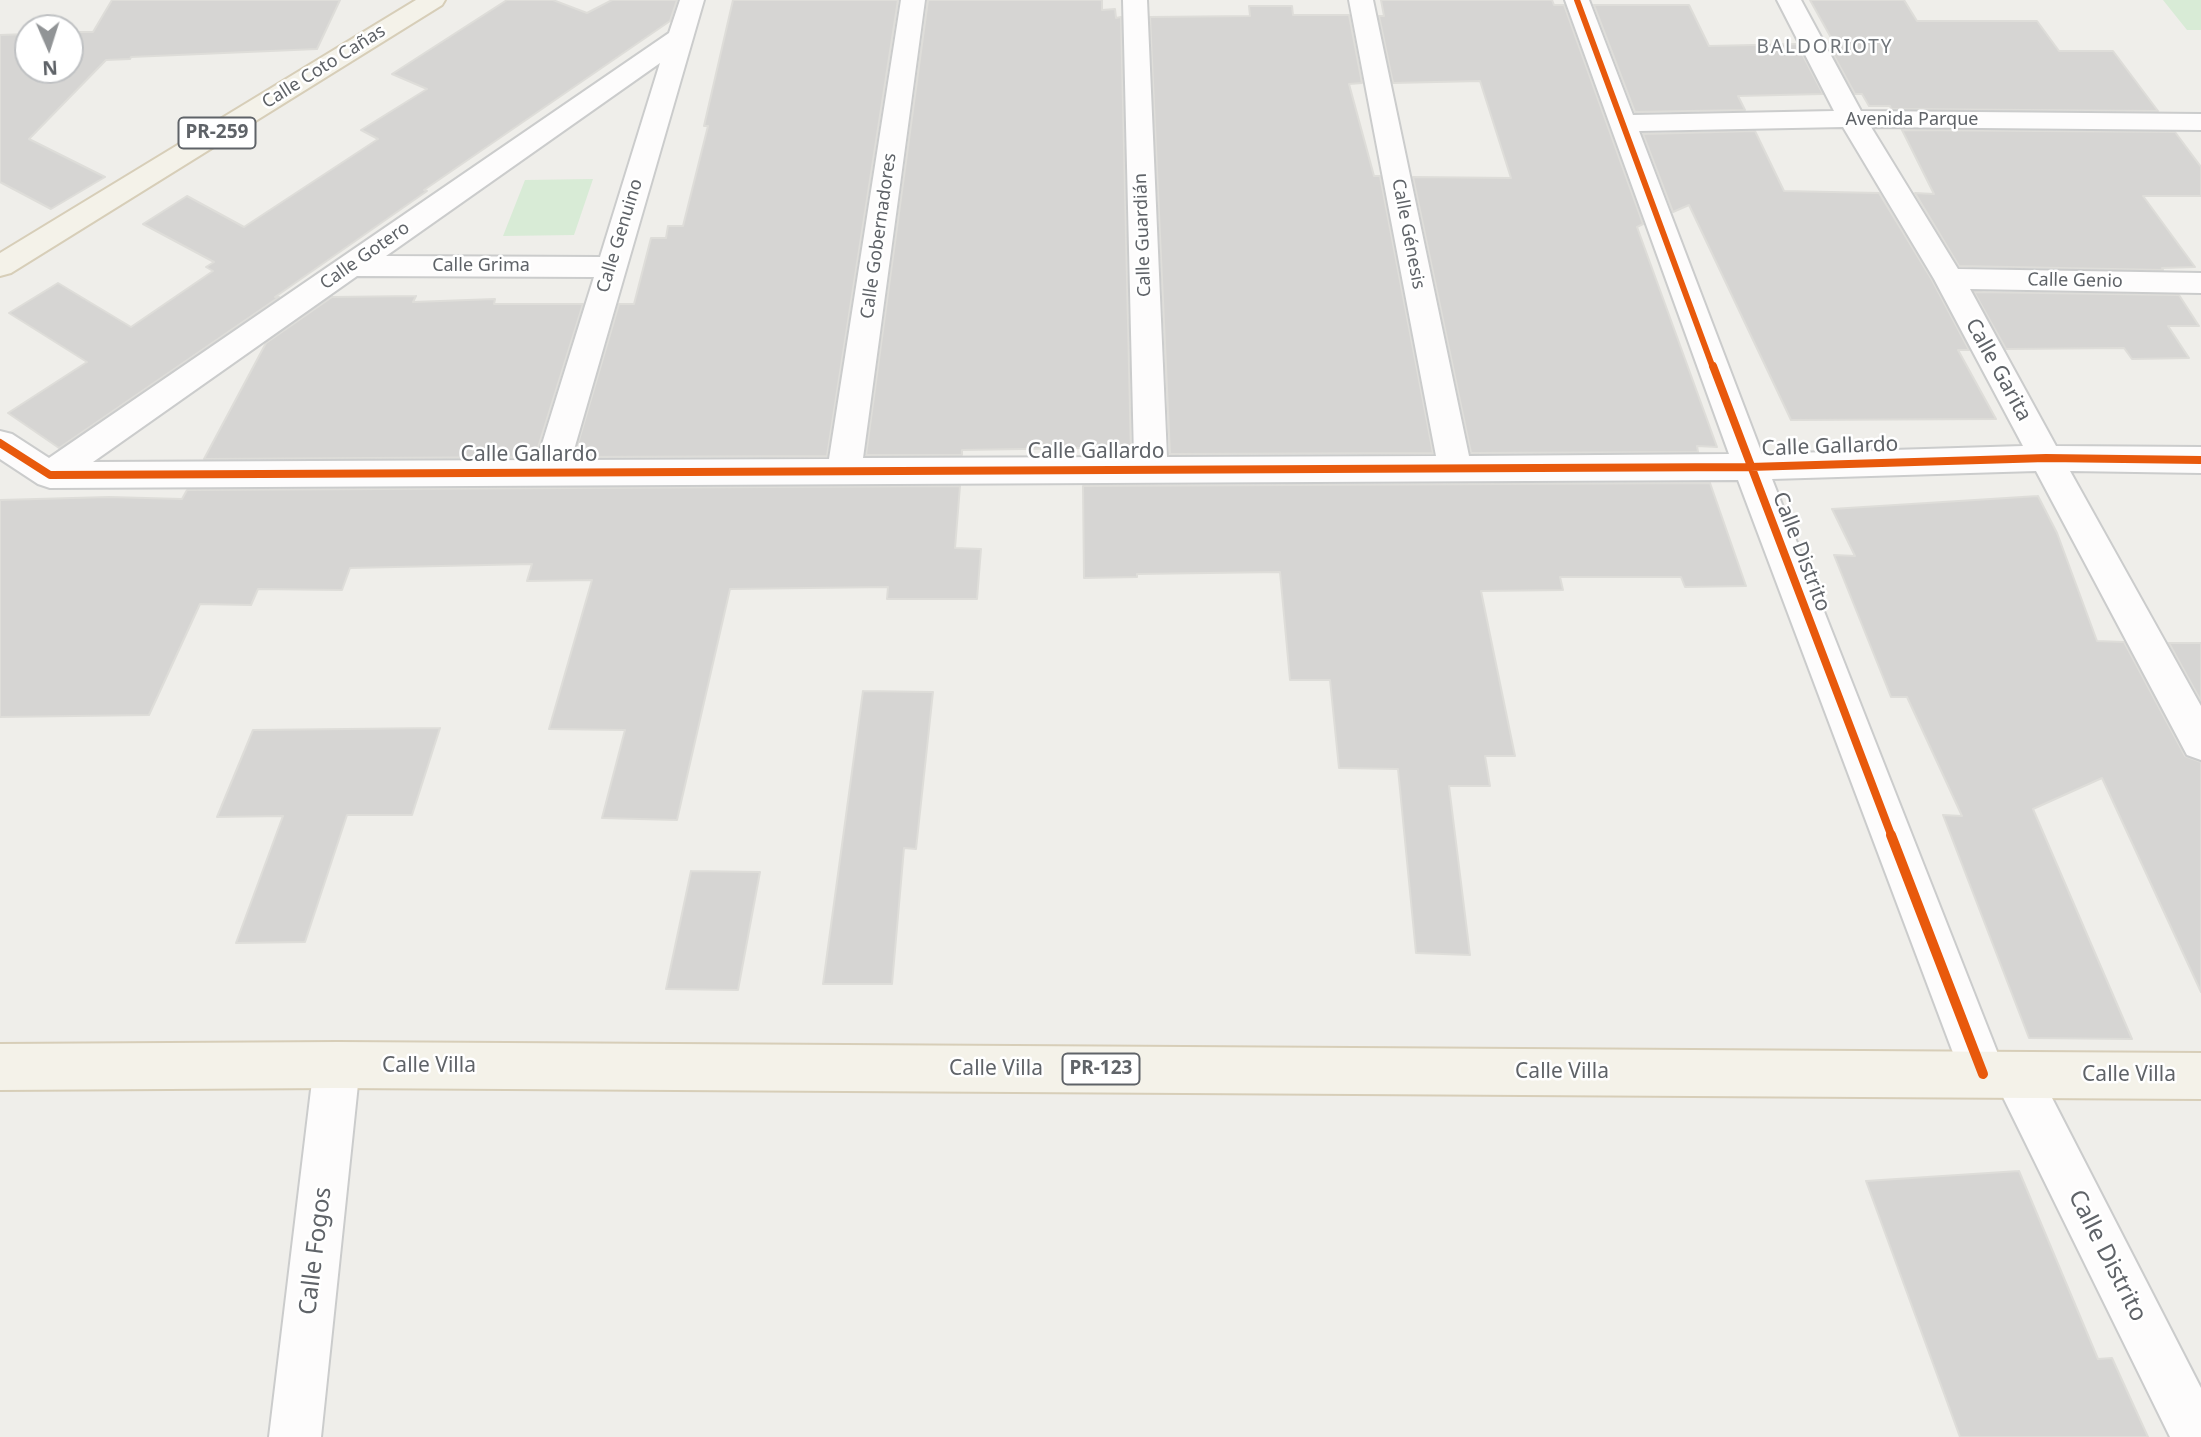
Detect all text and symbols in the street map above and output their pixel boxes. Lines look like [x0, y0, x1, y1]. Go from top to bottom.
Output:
north arrow [14, 14, 84, 84]
street label: Calle Coto Cañas [258, 20, 390, 114]
district label: BALDORIOTY [1758, 37, 1892, 59]
text: N [42, 55, 58, 81]
street label: Avenida Parque [1846, 109, 1978, 131]
road number: PR-259 [178, 118, 256, 148]
street label: Calle Gobernadores [857, 152, 901, 320]
street label: Calle Guardián [1130, 173, 1156, 297]
street label: Calle Genuino [592, 177, 648, 295]
street label: Calle Génesis [1387, 177, 1429, 291]
street label: Calle Gotero [316, 217, 414, 295]
street label: Calle Grima [432, 255, 530, 277]
street label: Calle Genio [2027, 269, 2123, 293]
street label: Calle Garita [1959, 314, 2037, 426]
street label: Calle Gallardo [1761, 432, 1899, 462]
street label: Calle Gallardo [1028, 439, 1164, 465]
street label: Calle Gallardo [461, 442, 597, 468]
street label: Calle Distrito [1767, 489, 1835, 615]
street label: Calle Villa [382, 1053, 476, 1079]
road number: PR-123 [1062, 1054, 1140, 1084]
street label: Calle Villa [949, 1056, 1043, 1082]
street label: Calle Villa [1515, 1059, 1609, 1085]
street label: Calle Villa [2082, 1062, 2176, 1088]
street label: Calle Fogos [294, 1185, 338, 1317]
street label: Calle Distrito [2061, 1185, 2153, 1327]

